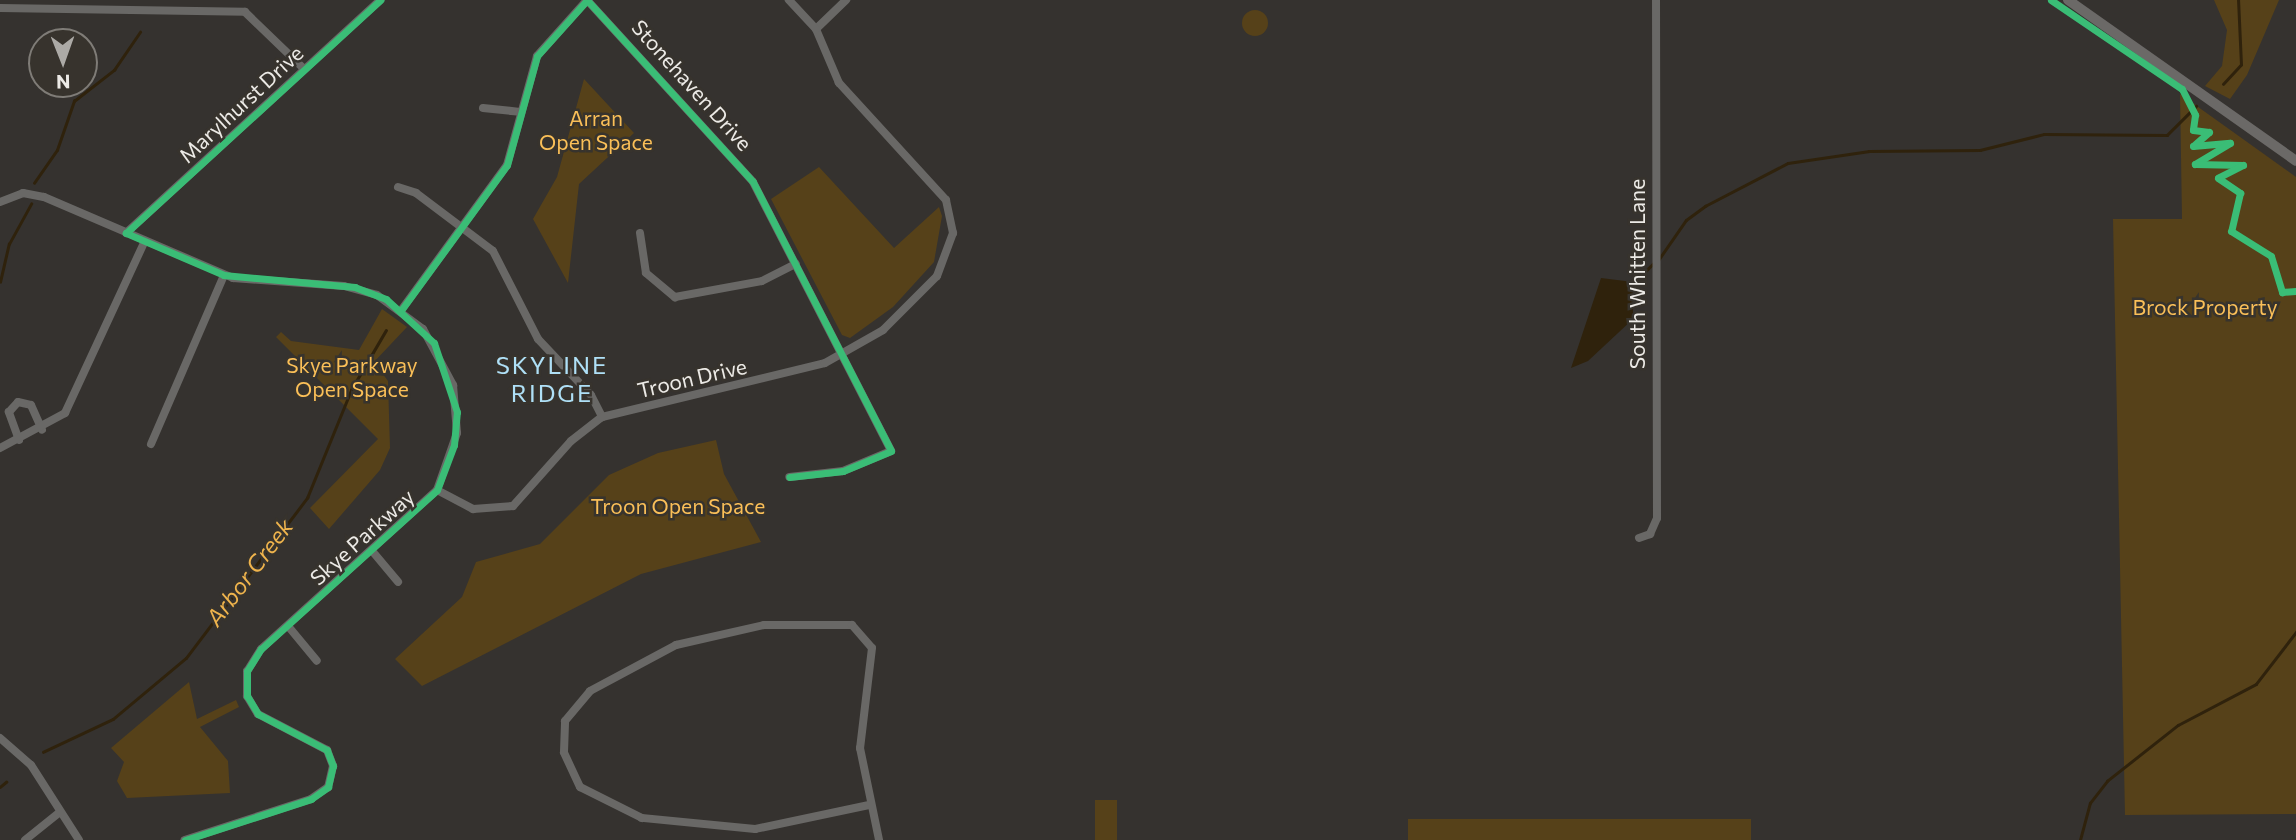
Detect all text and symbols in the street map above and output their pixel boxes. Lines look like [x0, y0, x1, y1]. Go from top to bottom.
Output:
street label: Stonehaven Drive [627, 14, 757, 156]
north arrow [28, 28, 98, 98]
street label: Marylhurst Drive [174, 40, 308, 168]
text: N [56, 71, 71, 94]
park label: Arran Open Space [539, 105, 653, 155]
street label: South Whitten Lane [1624, 179, 1650, 369]
park label: Brock Property [2132, 294, 2278, 320]
district label: SKYLINE RIDGE [497, 351, 607, 407]
park label: Skye Parkway Open Space [286, 352, 418, 402]
street label: Troon Drive [635, 353, 749, 403]
street label: Skye Parkway [305, 484, 419, 590]
park label: Troon Open Space [591, 493, 765, 519]
water label: Arbor Creek [200, 513, 298, 631]

